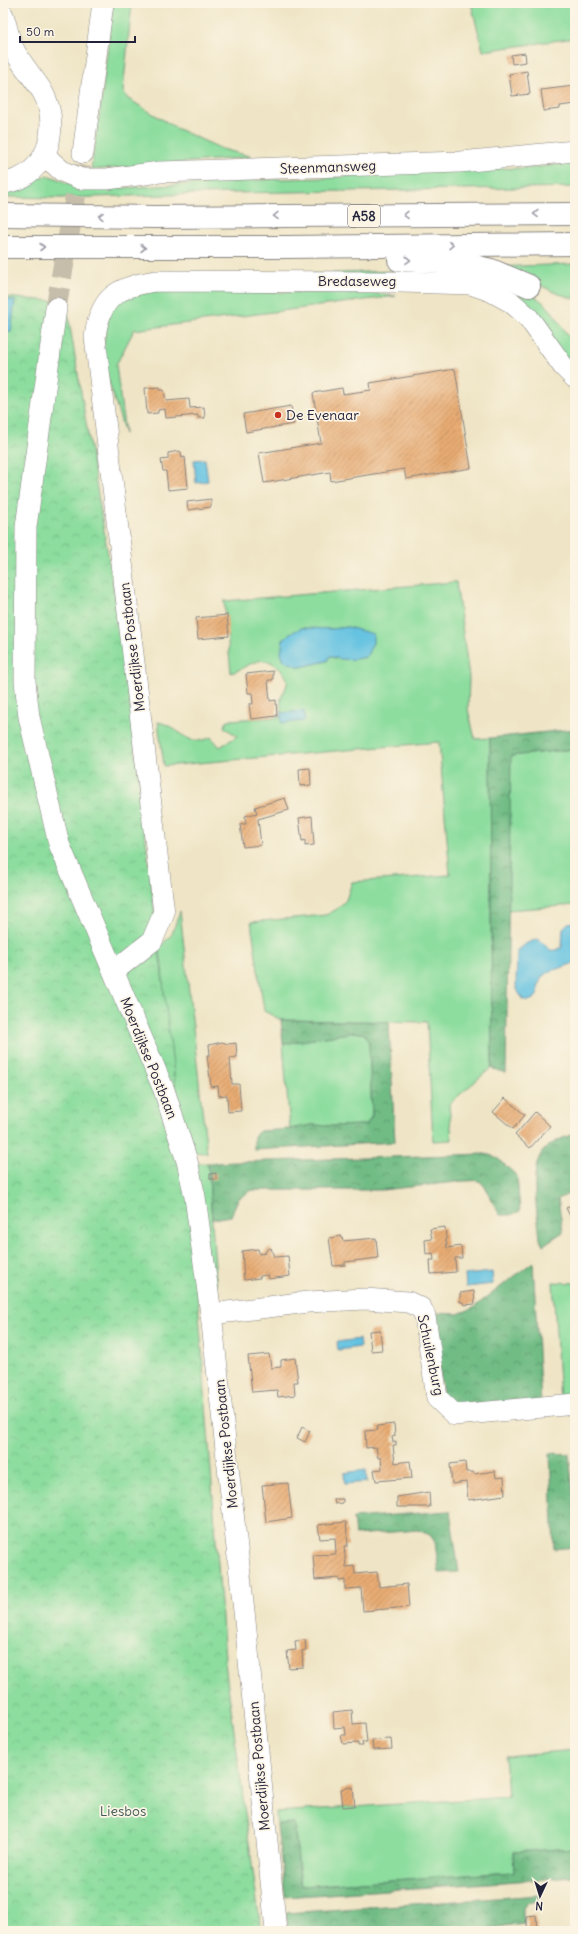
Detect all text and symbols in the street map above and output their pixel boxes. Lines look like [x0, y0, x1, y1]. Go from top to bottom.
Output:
scale bar [20, 18, 135, 44]
text: 50 m [26, 24, 55, 39]
street label: Steenmansweg [280, 156, 376, 178]
road number: A58 [348, 205, 380, 227]
one-way arrow [533, 210, 539, 218]
one-way arrow [403, 211, 409, 219]
one-way arrow [98, 212, 104, 221]
one-way arrow [273, 212, 279, 220]
one-way arrow [448, 241, 454, 250]
one-way arrow [39, 243, 45, 251]
one-way arrow [140, 244, 146, 252]
one-way arrow [405, 256, 411, 264]
street label: Bredaseweg [318, 272, 396, 290]
place label: De Evenaar [286, 406, 359, 424]
marker: De Evenaar [273, 410, 283, 420]
street label: Moerdijkse Postbaan [115, 581, 149, 713]
street label: Moerdijkse Postbaan [116, 994, 182, 1122]
street label: Schuilenburg [414, 1313, 448, 1397]
street label: Moerdijkse Postbaan [210, 1378, 242, 1510]
street label: Moerdijkse Postbaan [244, 1700, 274, 1832]
park label: Liesbos [100, 1802, 146, 1820]
north arrow [520, 1876, 560, 1916]
text: N [535, 1899, 544, 1913]

